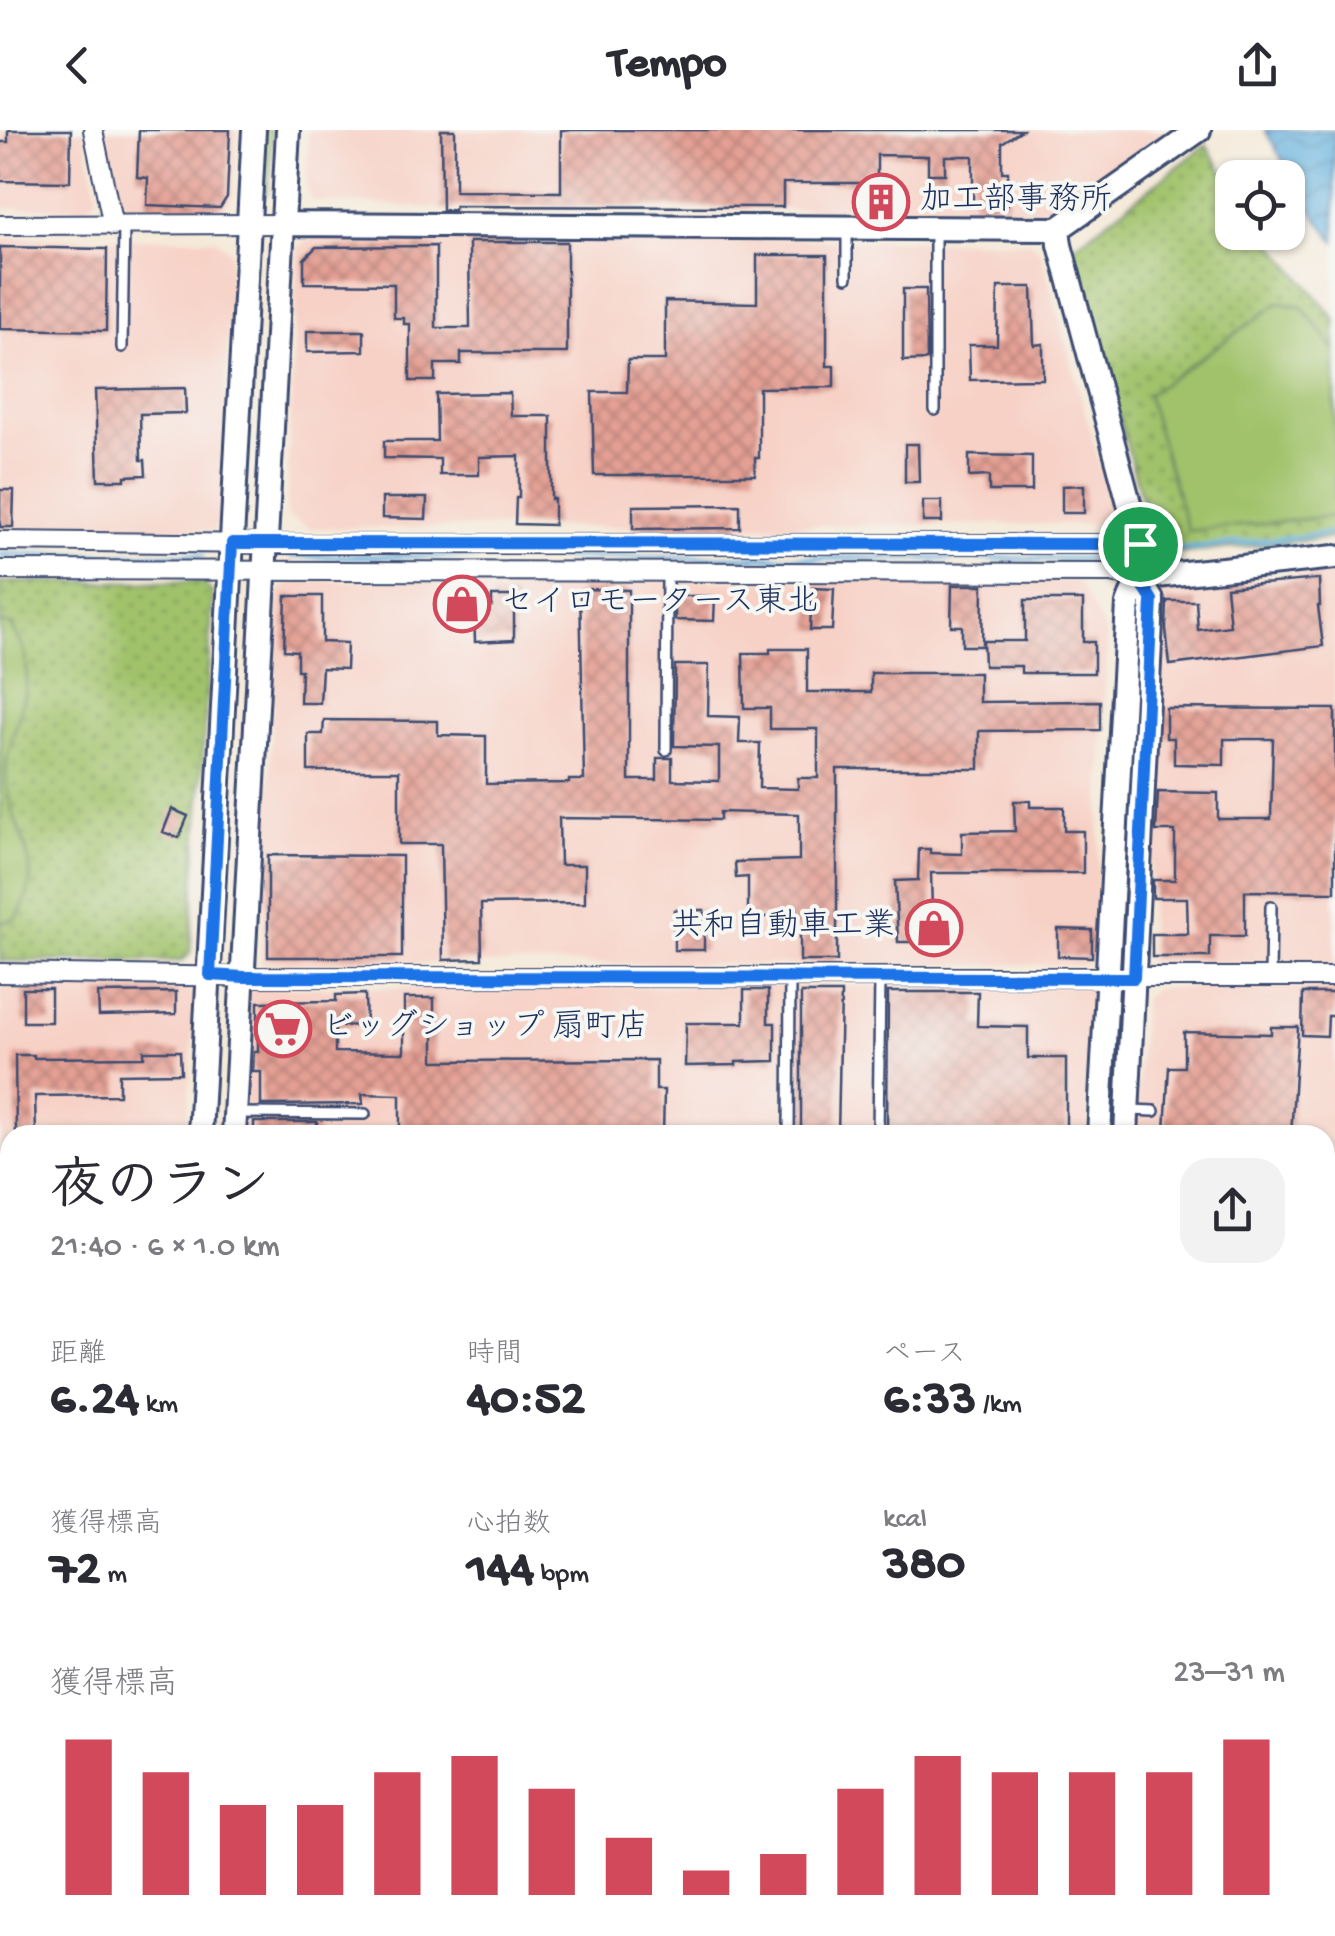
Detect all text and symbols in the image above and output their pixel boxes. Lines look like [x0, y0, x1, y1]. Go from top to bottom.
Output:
icon: back [50, 38, 105, 93]
icon: share [1230, 38, 1285, 93]
text: Tempo [609, 39, 727, 92]
map controls [1215, 160, 1305, 250]
button: locate [1215, 160, 1305, 250]
building icon: 加工部事務所 [851, 172, 911, 232]
place label: 加工部事務所 [920, 181, 1112, 221]
pin [1098, 502, 1183, 587]
icon: arrive [1113, 517, 1168, 572]
shop icon: セイロモータース東北 [432, 574, 492, 634]
place label: セイロモータース東北 [501, 583, 818, 623]
shop icon: 共和自動車工業 [904, 898, 964, 958]
place label: 共和自動車工業 [671, 907, 895, 947]
supermarket icon: ビッグショップ 扇町店 [253, 999, 313, 1059]
place label: ビッグショップ 扇町店 [322, 1009, 648, 1048]
button: share [1180, 1158, 1285, 1263]
text: 夜のラン [50, 1159, 270, 1223]
text: 21:40 · 6 × 1.0 km [50, 1229, 280, 1267]
text: 距離 [50, 1339, 106, 1372]
text: 時間 [467, 1339, 523, 1372]
text: ペース [883, 1339, 966, 1372]
text: 6.24 [50, 1372, 139, 1431]
text: 40:52 [467, 1372, 585, 1431]
text: 6:33 [883, 1372, 976, 1431]
text: km [139, 1389, 178, 1422]
text: /km [976, 1389, 1022, 1422]
text: kcal [883, 1504, 927, 1537]
text: 獲得標高 [50, 1509, 162, 1542]
text: 心拍数 [467, 1509, 551, 1542]
text: 380 [883, 1537, 965, 1596]
text: 72 [50, 1542, 101, 1601]
text: 144 [467, 1542, 534, 1601]
text: m [101, 1559, 127, 1592]
text: bpm [534, 1559, 589, 1592]
text: 23–31 m [1173, 1655, 1285, 1693]
text: 獲得標高 [50, 1667, 178, 1705]

